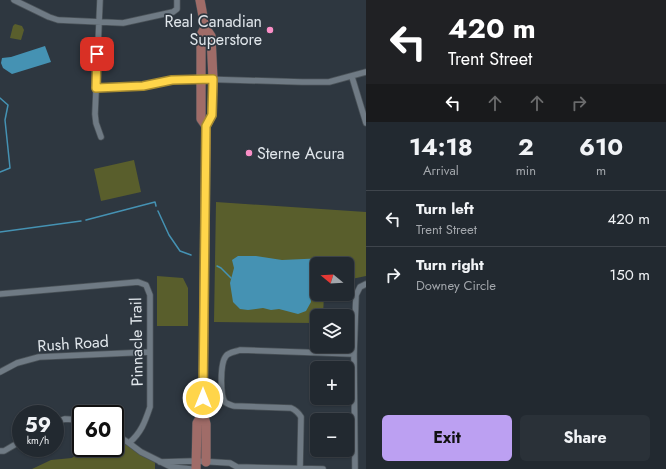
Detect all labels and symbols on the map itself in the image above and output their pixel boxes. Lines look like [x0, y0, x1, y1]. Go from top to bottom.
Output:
place label: Real Canadian Superstore [164, 10, 262, 51]
marker: Real Canadian Superstore [265, 25, 275, 35]
pin [80, 37, 114, 71]
place label: Sterne Acura [257, 142, 345, 165]
marker: Sterne Acura [244, 148, 254, 158]
north arrow [310, 257, 354, 301]
street label: Pinnacle Trail [124, 297, 149, 387]
street label: Rush Road [37, 330, 110, 357]
position arrow [182, 377, 224, 419]
speed limit sign: 60 [72, 405, 124, 457]

